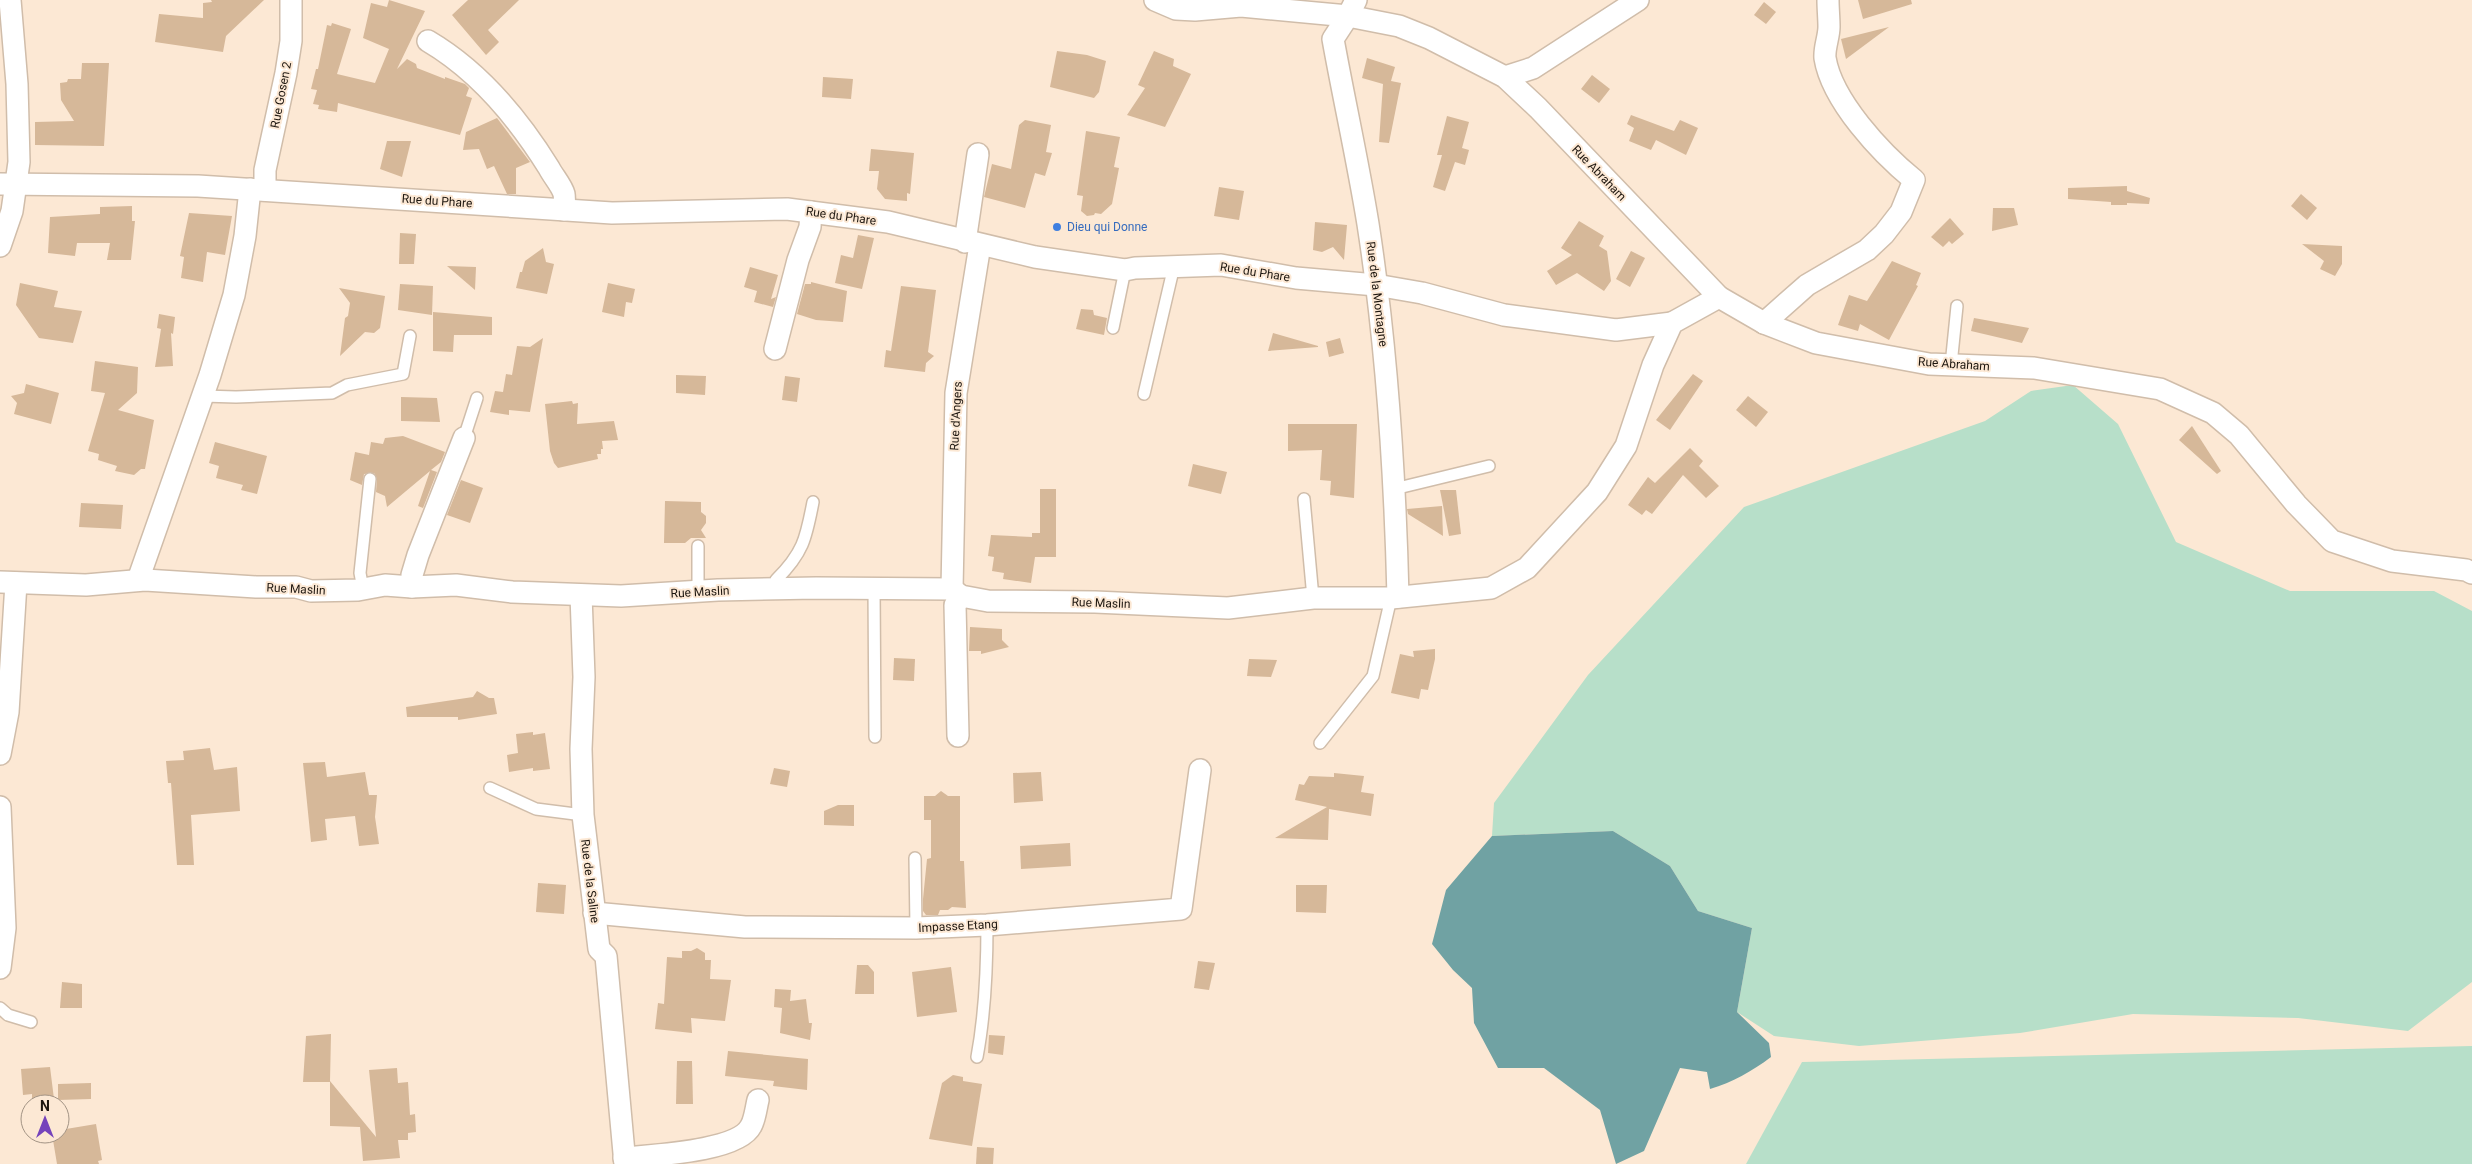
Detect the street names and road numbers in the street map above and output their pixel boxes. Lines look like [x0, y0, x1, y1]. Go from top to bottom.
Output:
street label: Rue Gosen 2 [268, 60, 294, 129]
street label: Rue Abraham [1569, 142, 1629, 204]
street label: Rue du Phare [401, 192, 473, 210]
street label: Rue du Phare [805, 204, 877, 228]
street label: Rue de la Montagne [1364, 241, 1390, 347]
street label: Rue du Phare [1219, 260, 1291, 284]
street label: Rue Abraham [1918, 355, 1990, 373]
street label: Rue d'Angers [947, 381, 965, 451]
street label: Rue Maslin [266, 580, 326, 598]
street label: Rue Maslin [670, 583, 730, 601]
street label: Rue Maslin [1071, 595, 1131, 611]
street label: Rue de la Saline [578, 838, 602, 924]
street label: Impasse Etang [918, 917, 998, 935]

